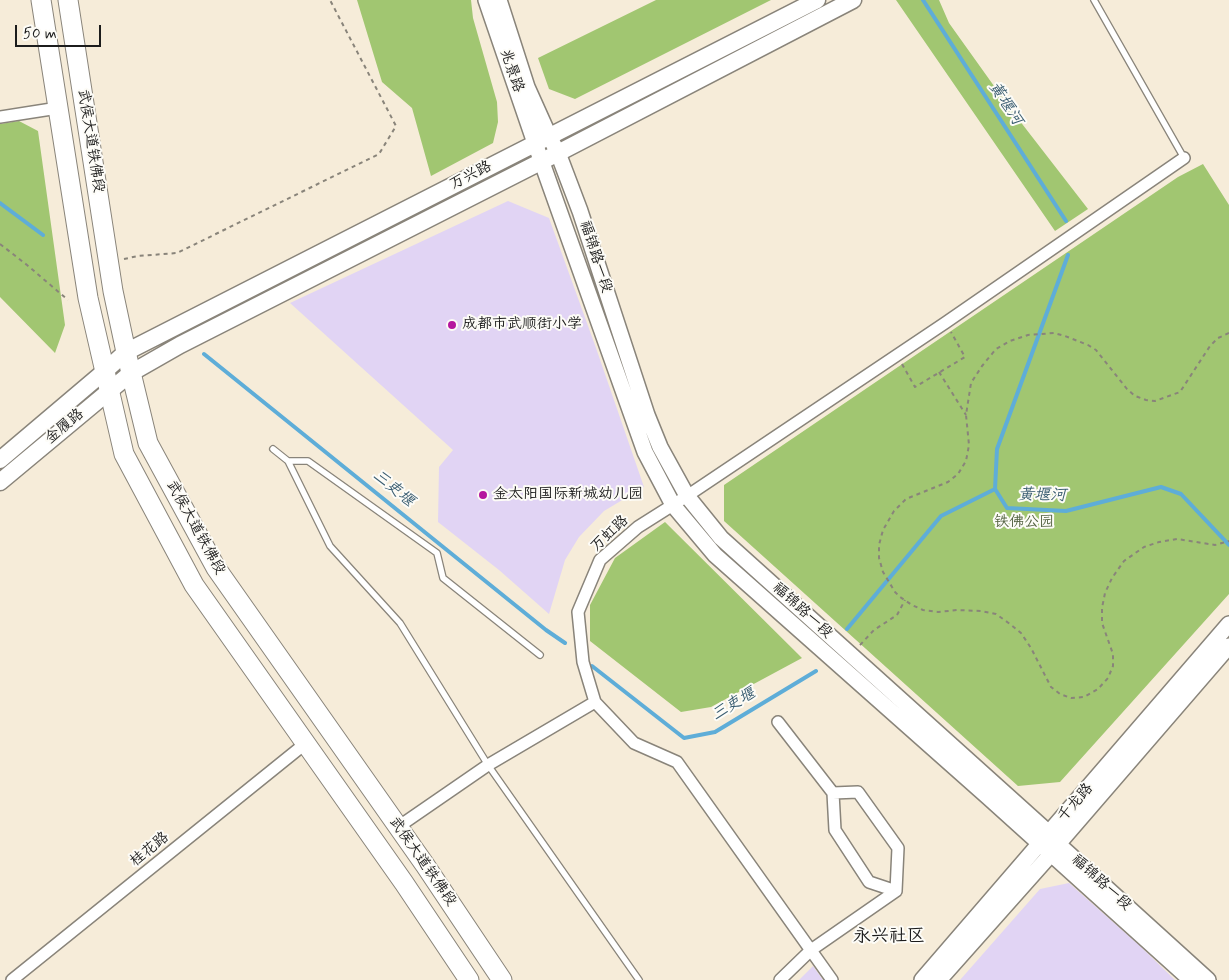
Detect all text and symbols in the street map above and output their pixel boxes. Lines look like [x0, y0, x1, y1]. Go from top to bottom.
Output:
scale bar [18, 15, 104, 47]
text: 50 m [23, 24, 57, 44]
street label: 兆景路 [495, 47, 527, 95]
water label: 黄堰河 [984, 79, 1026, 129]
street label: 武侯大道铁佛段 [73, 88, 107, 194]
street label: 万兴路 [447, 158, 495, 194]
street label: 福锦路一段 [575, 219, 615, 295]
place label: 成都市武顺街小学 [462, 316, 582, 334]
marker: 成都市武顺街小学 [446, 319, 458, 331]
street label: 金履路 [42, 406, 88, 448]
water label: 三吏堰 [368, 466, 418, 512]
street label: 武侯大道铁佛段 [162, 478, 228, 578]
place label: 金太阳国际新城幼儿园 [493, 486, 643, 504]
water label: 黄堰河 [1018, 486, 1066, 506]
marker: 金太阳国际新城幼儿园 [477, 489, 489, 501]
street label: 万虹路 [587, 512, 633, 556]
park label: 铁佛公园 [994, 514, 1054, 532]
street label: 福锦路一段 [768, 579, 836, 643]
water label: 三吏堰 [708, 684, 760, 726]
street label: 千龙路 [1054, 780, 1098, 826]
street label: 武侯大道铁佛段 [385, 814, 459, 910]
street label: 桂花路 [127, 829, 173, 871]
street label: 福锦路一段 [1067, 851, 1135, 915]
district label: 永兴社区 [853, 926, 925, 948]

